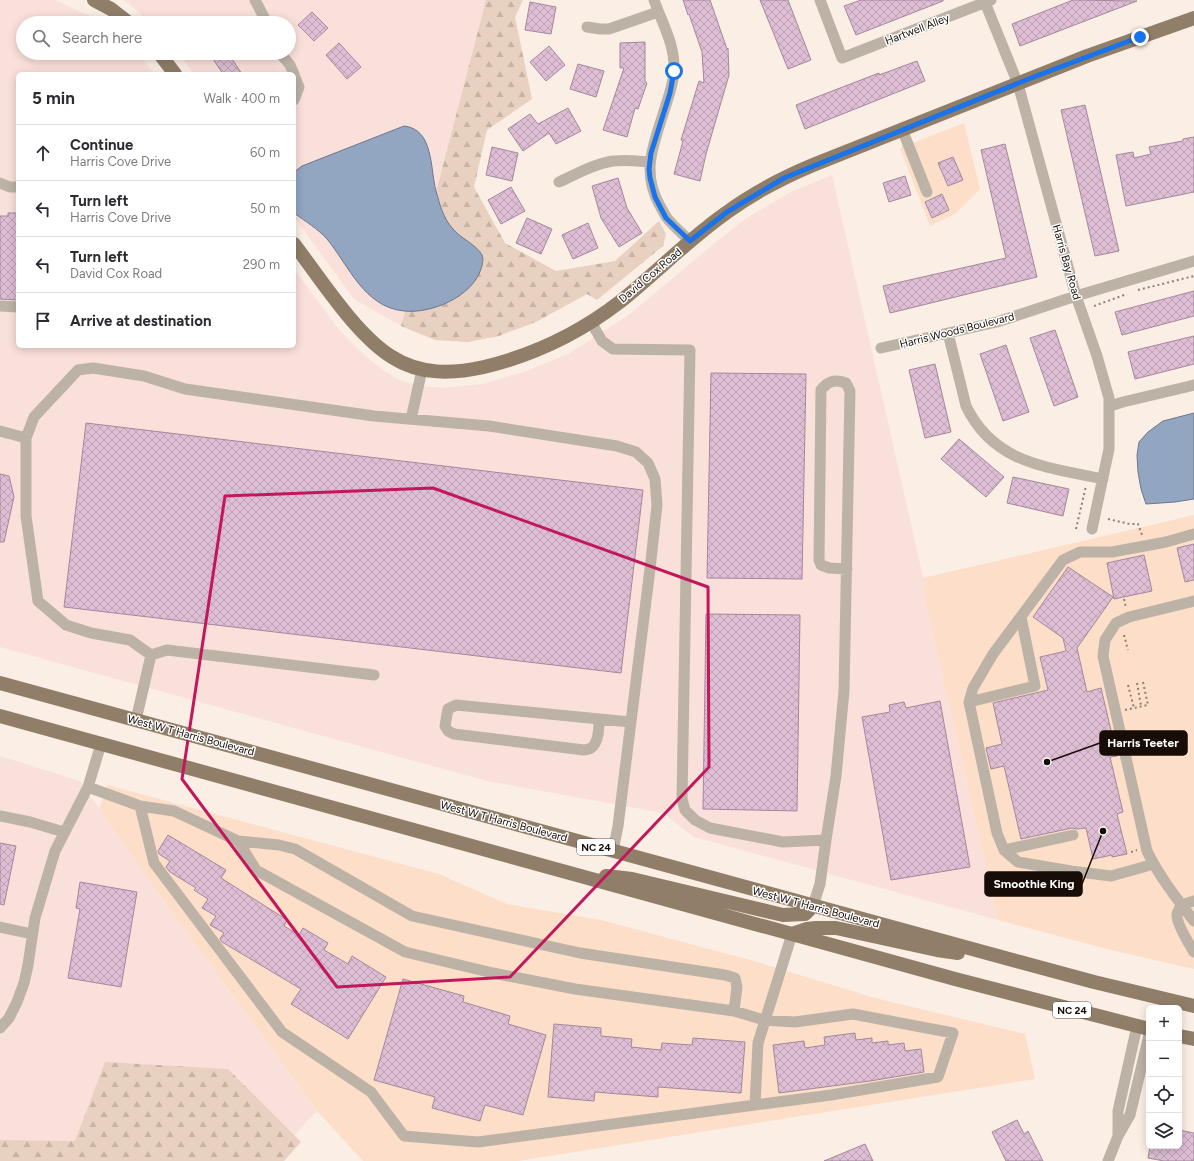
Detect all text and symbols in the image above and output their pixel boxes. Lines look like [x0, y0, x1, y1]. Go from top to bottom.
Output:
street label: Hartwell Alley [883, 11, 951, 48]
search box [16, 16, 296, 60]
icon: search [30, 27, 52, 49]
route end [1131, 28, 1149, 46]
text: Search here [62, 29, 142, 47]
route start [665, 62, 683, 80]
text: 5 min [32, 88, 75, 108]
text: Walk · 400 m [204, 91, 280, 106]
text: Continue [70, 136, 133, 154]
icon: ahead [32, 142, 54, 164]
text: 60 m [250, 145, 280, 160]
text: Harris Cove Drive [70, 154, 171, 169]
text: Turn left [70, 192, 128, 210]
icon: left [32, 198, 54, 220]
text: 50 m [250, 201, 280, 216]
text: Harris Cove Drive [70, 210, 171, 225]
street label: Harris Bay Road [1050, 223, 1083, 301]
street label: David Cox Road [616, 245, 684, 305]
text: Turn left [70, 248, 128, 266]
icon: left [32, 254, 54, 276]
text: 290 m [243, 257, 280, 272]
text: David Cox Road [70, 266, 162, 281]
icon: arrive [32, 310, 54, 332]
street label: Harris Woods Boulevard [898, 310, 1016, 351]
text: Arrive at destination [70, 312, 211, 330]
street label: West W T Harris Boulevard [126, 712, 256, 759]
callout: Harris Teeter [1100, 731, 1187, 755]
text: Harris Teeter [1107, 736, 1179, 750]
street label: West W T Harris Boulevard [439, 798, 569, 845]
road number: NC 24 [577, 839, 615, 855]
callout: Smoothie King [985, 872, 1082, 896]
text: Smoothie King [993, 877, 1075, 891]
street label: West W T Harris Boulevard [751, 884, 881, 931]
road number: NC 24 [1053, 1002, 1091, 1018]
map controls [1146, 1005, 1182, 1149]
button: + [1146, 1005, 1182, 1041]
button: − [1146, 1041, 1182, 1077]
button: locate [1146, 1077, 1182, 1113]
button: layers [1146, 1113, 1182, 1149]

